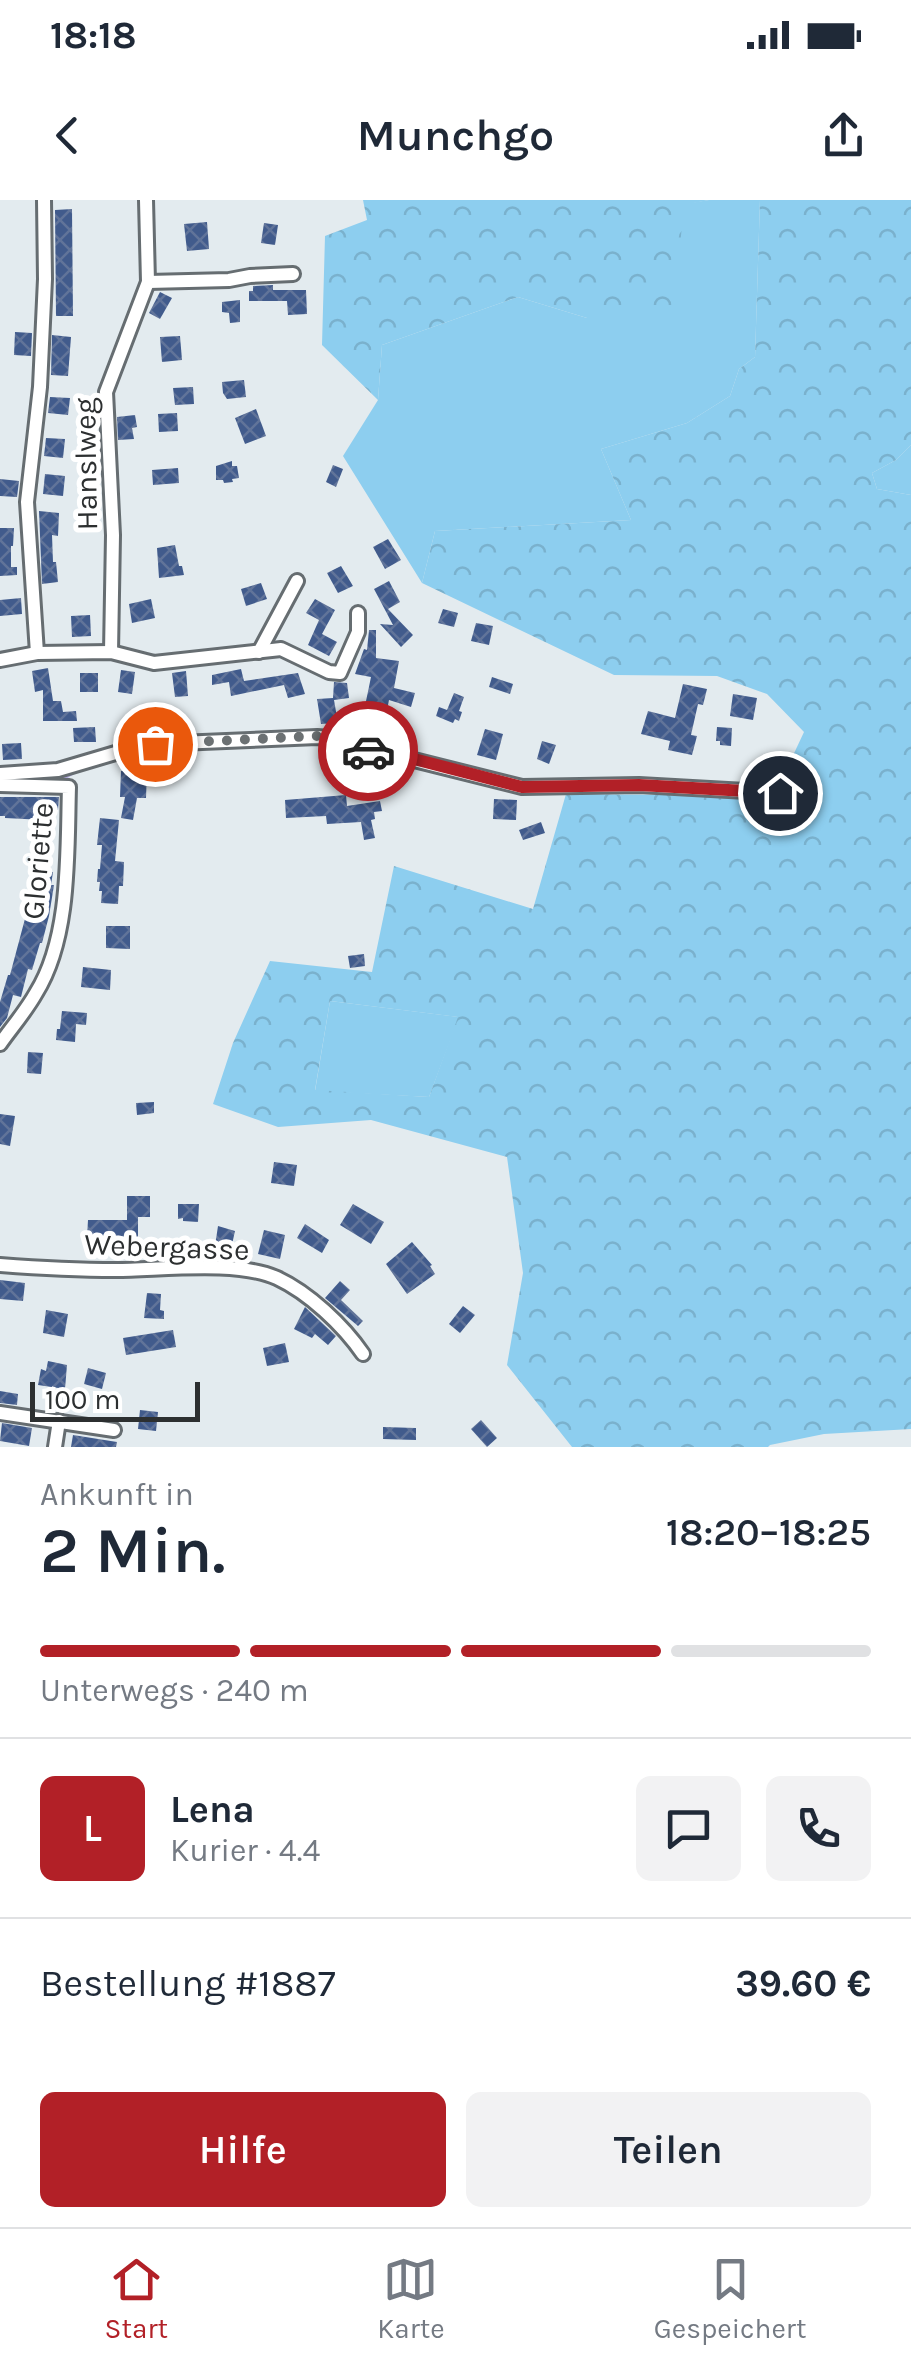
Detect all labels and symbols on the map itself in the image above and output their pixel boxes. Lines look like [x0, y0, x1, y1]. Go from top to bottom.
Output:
street label: Hanslweg [67, 397, 105, 531]
courier [318, 701, 418, 801]
pin [113, 702, 198, 787]
pin [738, 751, 823, 836]
street label: Gloriette [15, 801, 61, 921]
street label: Webergasse [84, 1226, 250, 1268]
scale bar [30, 1377, 200, 1422]

